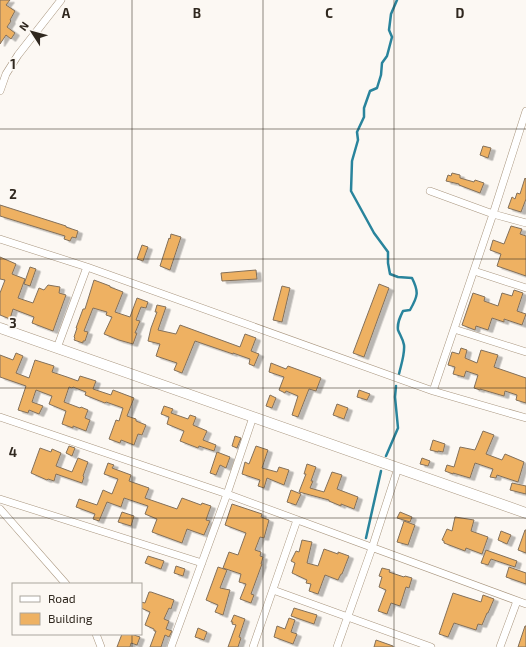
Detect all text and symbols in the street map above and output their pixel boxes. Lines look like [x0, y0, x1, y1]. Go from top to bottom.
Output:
text: A [62, 5, 71, 21]
text: B [193, 5, 201, 21]
text: C [325, 5, 333, 21]
text: D [456, 5, 465, 21]
north arrow [12, 12, 52, 52]
text: N [16, 19, 31, 33]
text: 1 [10, 56, 16, 72]
text: 2 [9, 186, 17, 202]
text: 3 [9, 315, 17, 331]
text: 4 [9, 444, 17, 460]
legend [12, 583, 142, 635]
text: Road [48, 591, 76, 605]
text: Building [48, 611, 93, 625]

